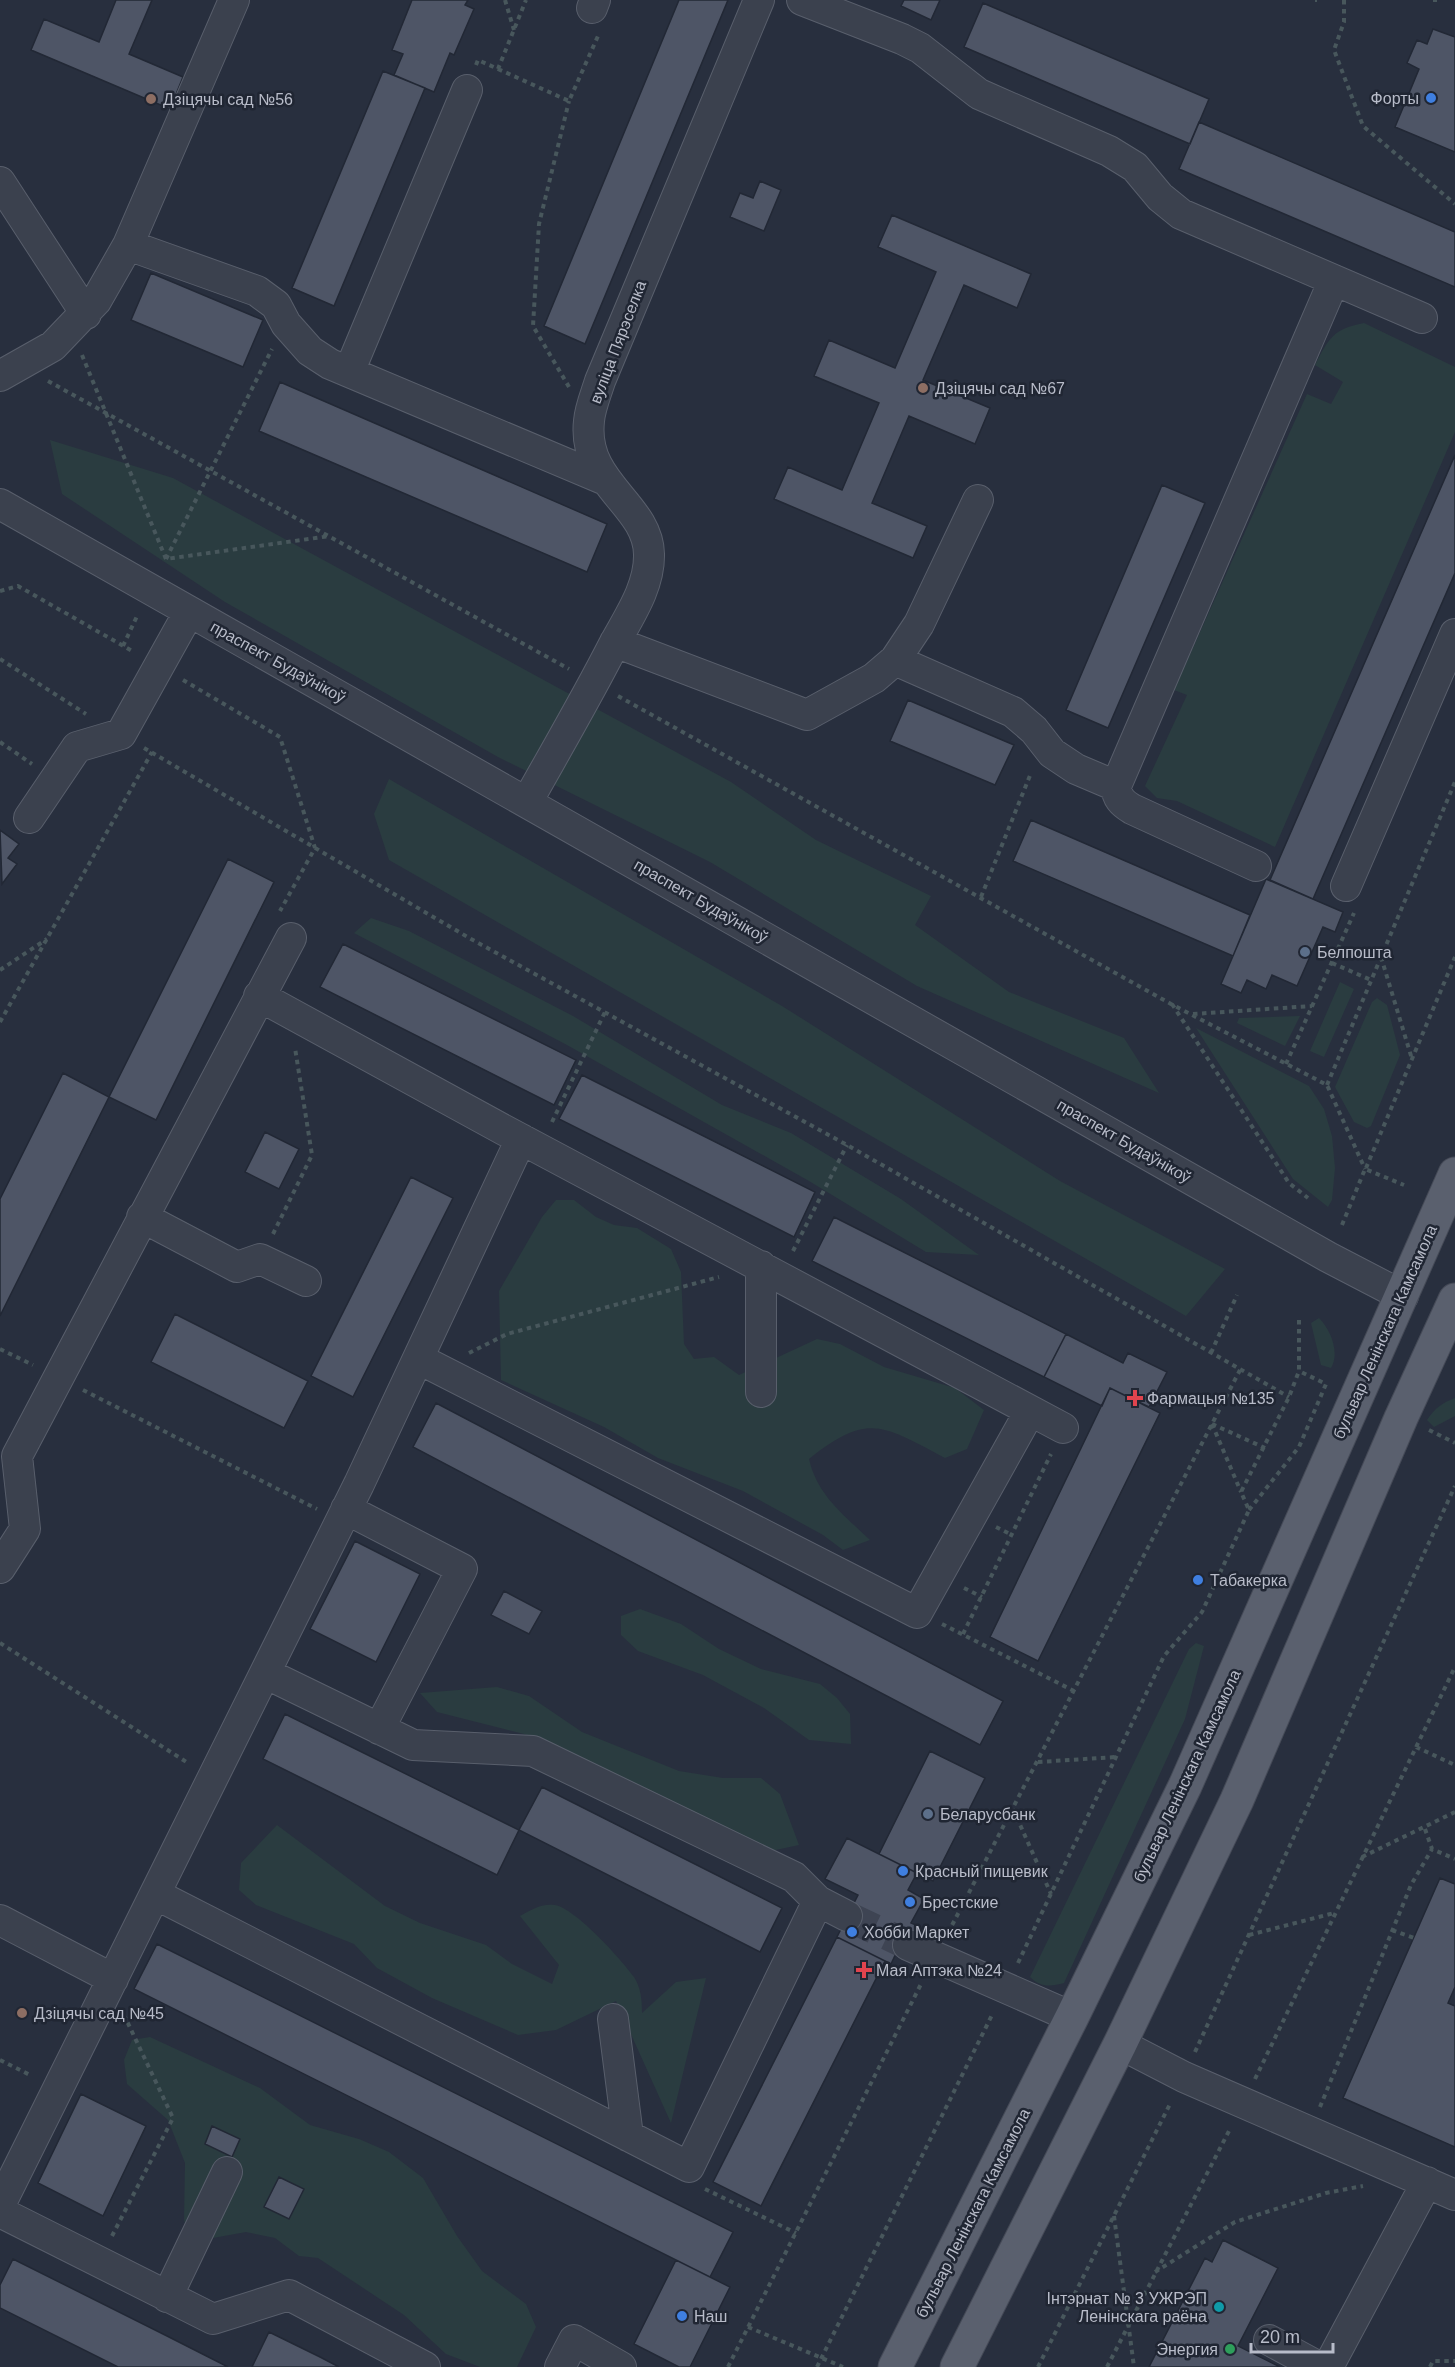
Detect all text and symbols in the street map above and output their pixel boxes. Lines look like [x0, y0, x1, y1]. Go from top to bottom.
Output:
place label: Форты [1371, 90, 1419, 107]
place label: Дзіцячы сад №56 [163, 91, 293, 108]
marker: Форты [1424, 91, 1438, 105]
marker: Дзіцячы сад №56 [144, 92, 158, 106]
street label: вуліца Пярэселка [587, 278, 649, 406]
place label: Дзіцячы сад №67 [935, 380, 1065, 397]
marker: Дзіцячы сад №67 [916, 381, 930, 395]
street label: праспект Будаўнікоў [208, 618, 348, 706]
street label: праспект Будаўнікоў [631, 856, 771, 946]
place label: Белпошта [1317, 944, 1392, 961]
marker: Белпошта [1298, 945, 1312, 959]
street label: праспект Будаўнікоў [1054, 1096, 1194, 1186]
street label: бульвар Ленінскага Камсамола [1330, 1222, 1440, 1442]
place label: Фармацыя №135 [1147, 1390, 1275, 1407]
marker: Фармацыя №135 [1128, 1391, 1142, 1405]
place label: Табакерка [1210, 1572, 1287, 1589]
marker: Табакерка [1191, 1573, 1205, 1587]
street label: бульвар Ленінскага Камсамола [1130, 1667, 1244, 1885]
place label: Беларусбанк [940, 1806, 1036, 1823]
marker: Беларусбанк [921, 1807, 935, 1821]
place label: Красный пищевик [915, 1863, 1049, 1880]
marker: Красный пищевик [896, 1864, 910, 1878]
place label: Брестские [922, 1894, 998, 1911]
marker: Брестские [903, 1895, 917, 1909]
place label: Хобби Маркет [864, 1924, 970, 1941]
marker: Хобби Маркет [845, 1925, 859, 1939]
place label: Мая Аптэка №24 [876, 1962, 1002, 1979]
marker: Мая Аптэка №24 [857, 1963, 871, 1977]
place label: Дзіцячы сад №45 [34, 2005, 164, 2022]
marker: Дзіцячы сад №45 [15, 2006, 29, 2020]
street label: бульвар Ленінскага Камсамола [913, 2106, 1033, 2320]
place label: Інтэрнат № 3 УЖРЭП Ленінскага раёна [1047, 2290, 1207, 2325]
marker: Інтэрнат № 3 УЖРЭП Ленінскага раёна [1212, 2300, 1226, 2314]
place label: Наш [694, 2308, 727, 2325]
marker: Наш [675, 2309, 689, 2323]
scale bar [1251, 2316, 1334, 2354]
text: 20 m [1260, 2327, 1300, 2347]
place label: Энергия [1156, 2341, 1218, 2358]
marker: Энергия [1223, 2342, 1237, 2356]

